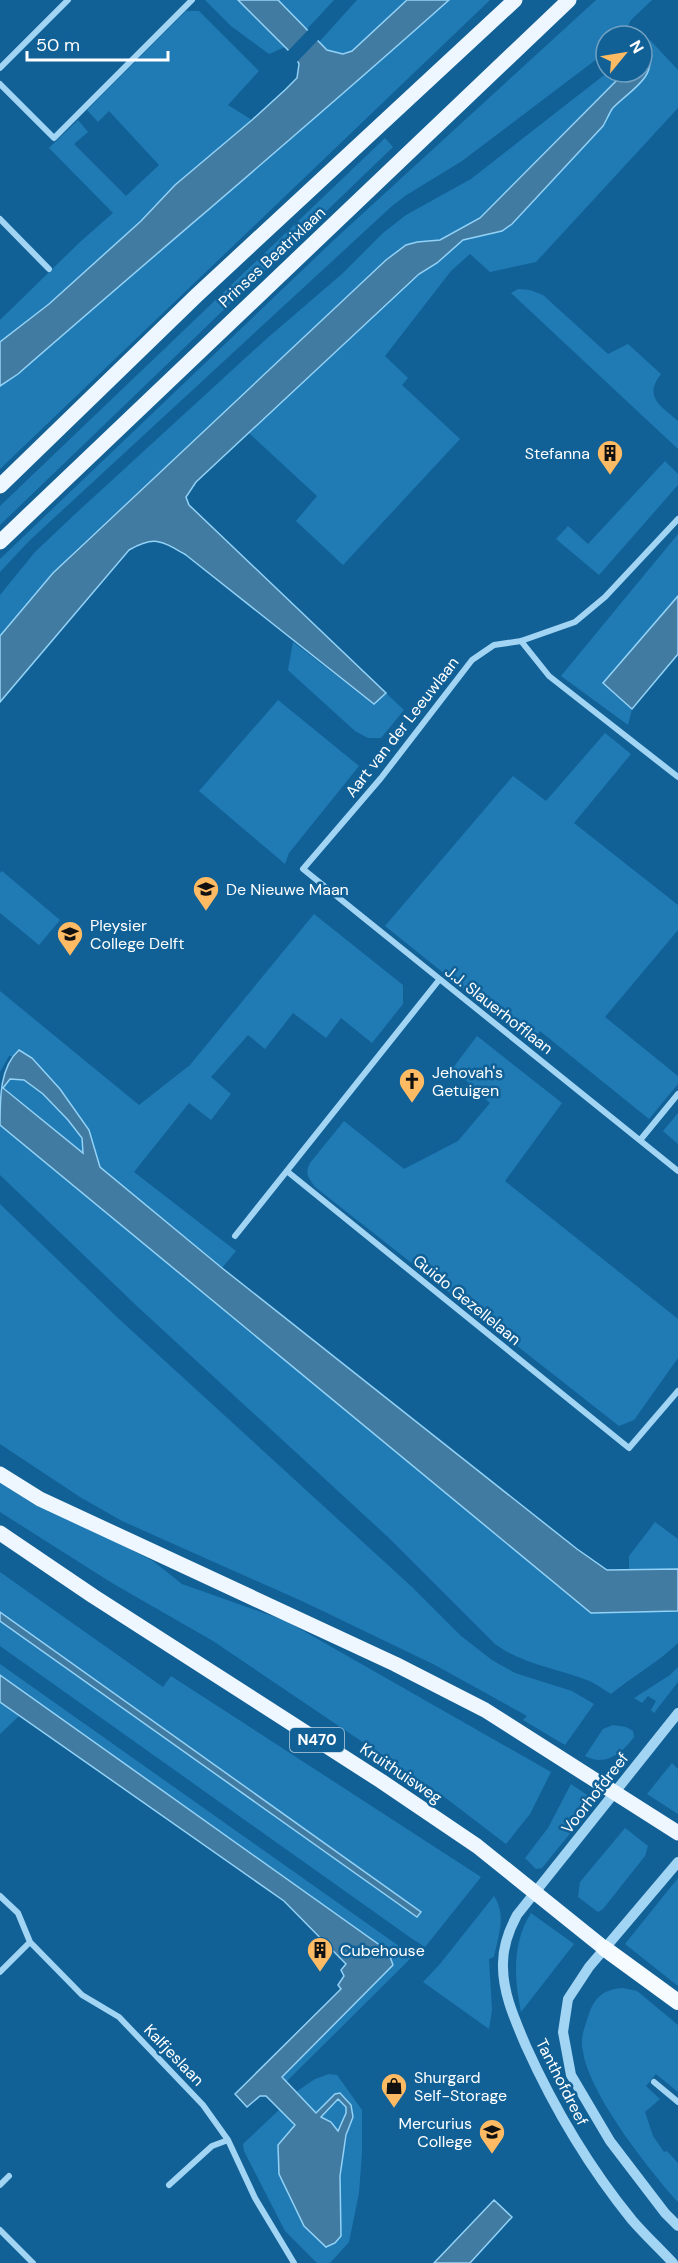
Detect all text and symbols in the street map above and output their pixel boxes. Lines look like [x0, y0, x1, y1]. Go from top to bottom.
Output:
scale bar [27, 24, 168, 62]
north arrow [594, 24, 654, 84]
text: 50 m [36, 33, 80, 57]
text: N [625, 36, 649, 57]
street label: Prinses Beatrixlaan [214, 202, 330, 312]
building icon: Stefanna [595, 438, 625, 476]
place label: Stefanna [525, 443, 590, 464]
street label: Aart van der Leeuwlaan [341, 652, 463, 802]
school or university icon: De Nieuwe Maan [191, 874, 221, 912]
place label: De Nieuwe Maan [226, 879, 349, 900]
place label: Pleysier College Delft [90, 915, 184, 954]
school or university icon: Pleysier College Delft [55, 919, 85, 957]
street label: J.J. Slauerhofflaan [441, 961, 557, 1059]
place label: Jehovah's Getuigen [432, 1062, 503, 1101]
church icon: Jehovah's Getuigen [397, 1066, 427, 1104]
street label: Guido Gezellelaan [409, 1250, 525, 1350]
road number: N470 [290, 1728, 344, 1752]
street label: Kruithuisweg [356, 1738, 446, 1808]
street label: Voorhofdreef [557, 1748, 633, 1838]
building icon: Cubehouse [305, 1935, 335, 1973]
place label: Cubehouse [340, 1940, 425, 1961]
street label: Kalfjeslaan [139, 2020, 209, 2090]
street label: Tanthofdreef [531, 2035, 593, 2129]
place label: Shurgard Self-Storage [414, 2067, 507, 2106]
shop icon: Shurgard Self-Storage [379, 2071, 409, 2109]
place label: Mercurius College [399, 2113, 472, 2152]
school or university icon: Mercurius College [477, 2117, 507, 2155]

